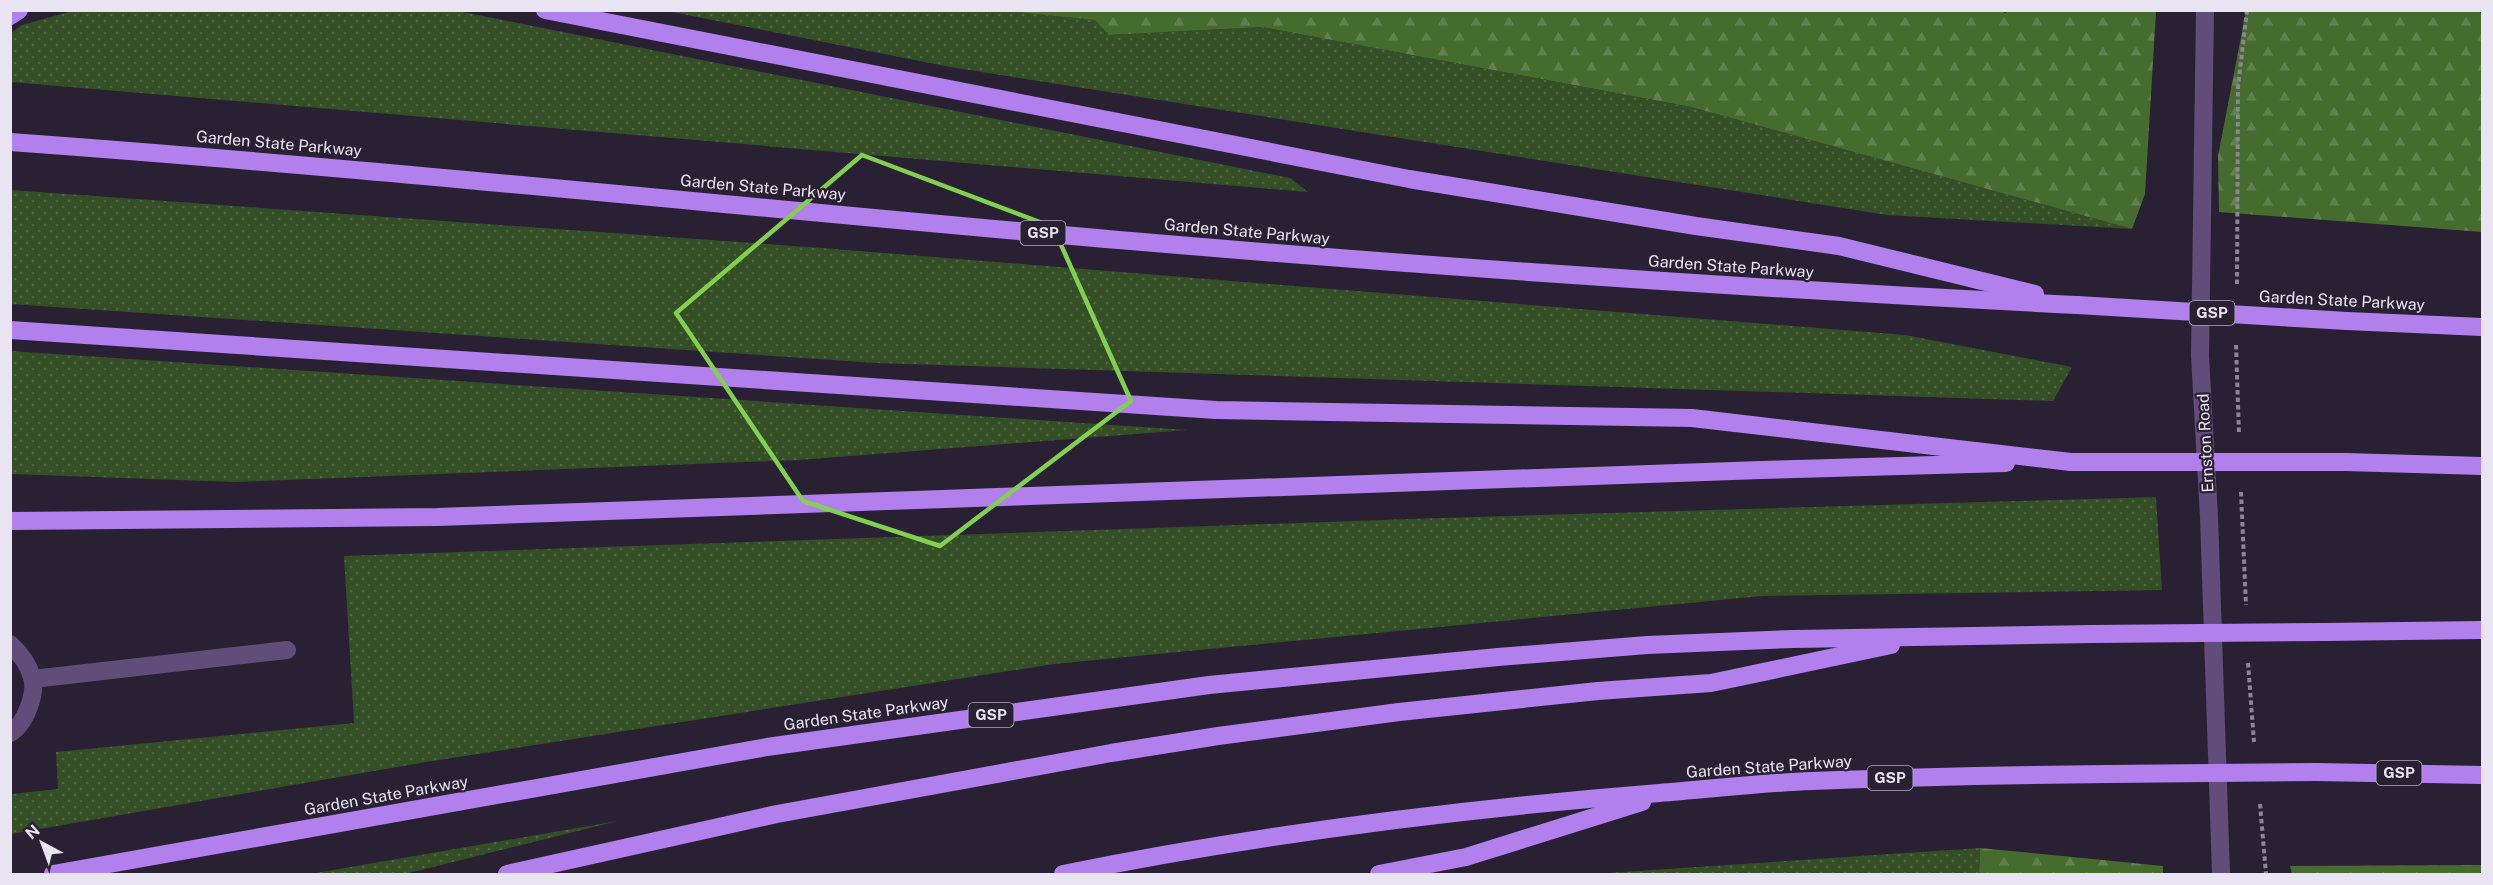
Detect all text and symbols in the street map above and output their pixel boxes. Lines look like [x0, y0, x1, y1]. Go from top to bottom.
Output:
street label: Garden State Parkway [195, 127, 363, 160]
street label: Garden State Parkway [679, 171, 847, 204]
street label: Garden State Parkway [1163, 215, 1331, 248]
road number: GSP [1020, 221, 1066, 245]
street label: Garden State Parkway [1647, 251, 1815, 282]
street label: Garden State Parkway [2259, 287, 2426, 314]
road number: GSP [2190, 301, 2234, 325]
street label: Ernston Road [2193, 393, 2218, 493]
street label: Garden State Parkway [782, 692, 950, 734]
road number: GSP [968, 703, 1014, 727]
street label: Garden State Parkway [1686, 751, 1853, 782]
road number: GSP [2376, 761, 2422, 785]
road number: GSP [1868, 766, 1912, 790]
street label: Garden State Parkway [303, 772, 470, 819]
north arrow [12, 813, 72, 873]
text: N [22, 821, 43, 843]

